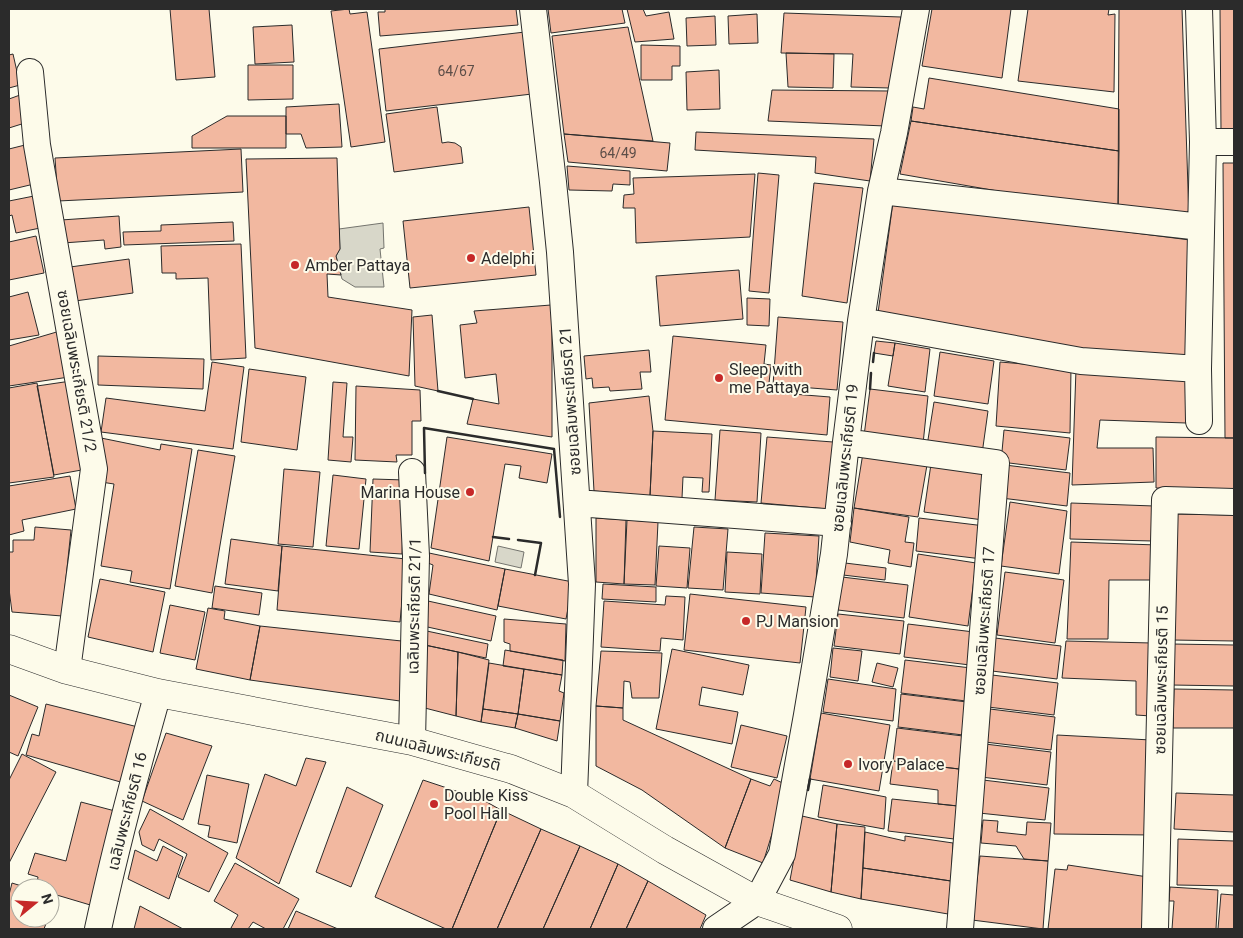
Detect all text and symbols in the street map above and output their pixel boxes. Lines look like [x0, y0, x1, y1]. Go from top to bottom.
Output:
house number: 64/67 [437, 63, 475, 79]
house number: 64/49 [599, 145, 637, 161]
place label: Adelphi [481, 249, 535, 268]
marker: Adelphi [465, 252, 477, 264]
place label: Amber Pattaya [305, 256, 410, 275]
marker: Amber Pattaya [289, 259, 301, 271]
street label: ซอยเฉลิมพระเกียรติ 21/2 [53, 288, 101, 454]
street label: ซอยเฉลิมพระเกียรติ 21 [555, 326, 585, 476]
place label: Sleep with me Pattaya [729, 360, 809, 397]
marker: Sleep with me Pattaya [713, 372, 725, 384]
street label: ซอยเฉลิมพระเกียรติ 19 [828, 383, 862, 533]
place label: Marina House [360, 483, 460, 502]
marker: Marina House [464, 486, 476, 498]
street label: เฉลิมพระเกียรติ 21/1 [403, 537, 425, 675]
street label: ซอยเฉลิมพระเกียรติ 17 [969, 546, 999, 696]
street label: ซอยเฉลิมพระเกียรติ 15 [1150, 605, 1172, 755]
place label: PJ Mansion [756, 612, 839, 631]
marker: PJ Mansion [740, 615, 752, 627]
street label: ถนนเฉลิมพระเกียรติ [373, 725, 503, 775]
street label: เฉลิมพระเกียรติ 16 [103, 750, 151, 872]
place label: Ivory Palace [858, 755, 944, 774]
marker: Ivory Palace [842, 758, 854, 770]
place label: Double Kiss Pool Hall [444, 786, 528, 823]
marker: Double Kiss Pool Hall [428, 798, 440, 810]
north arrow [10, 878, 60, 928]
text: N [38, 892, 57, 906]

